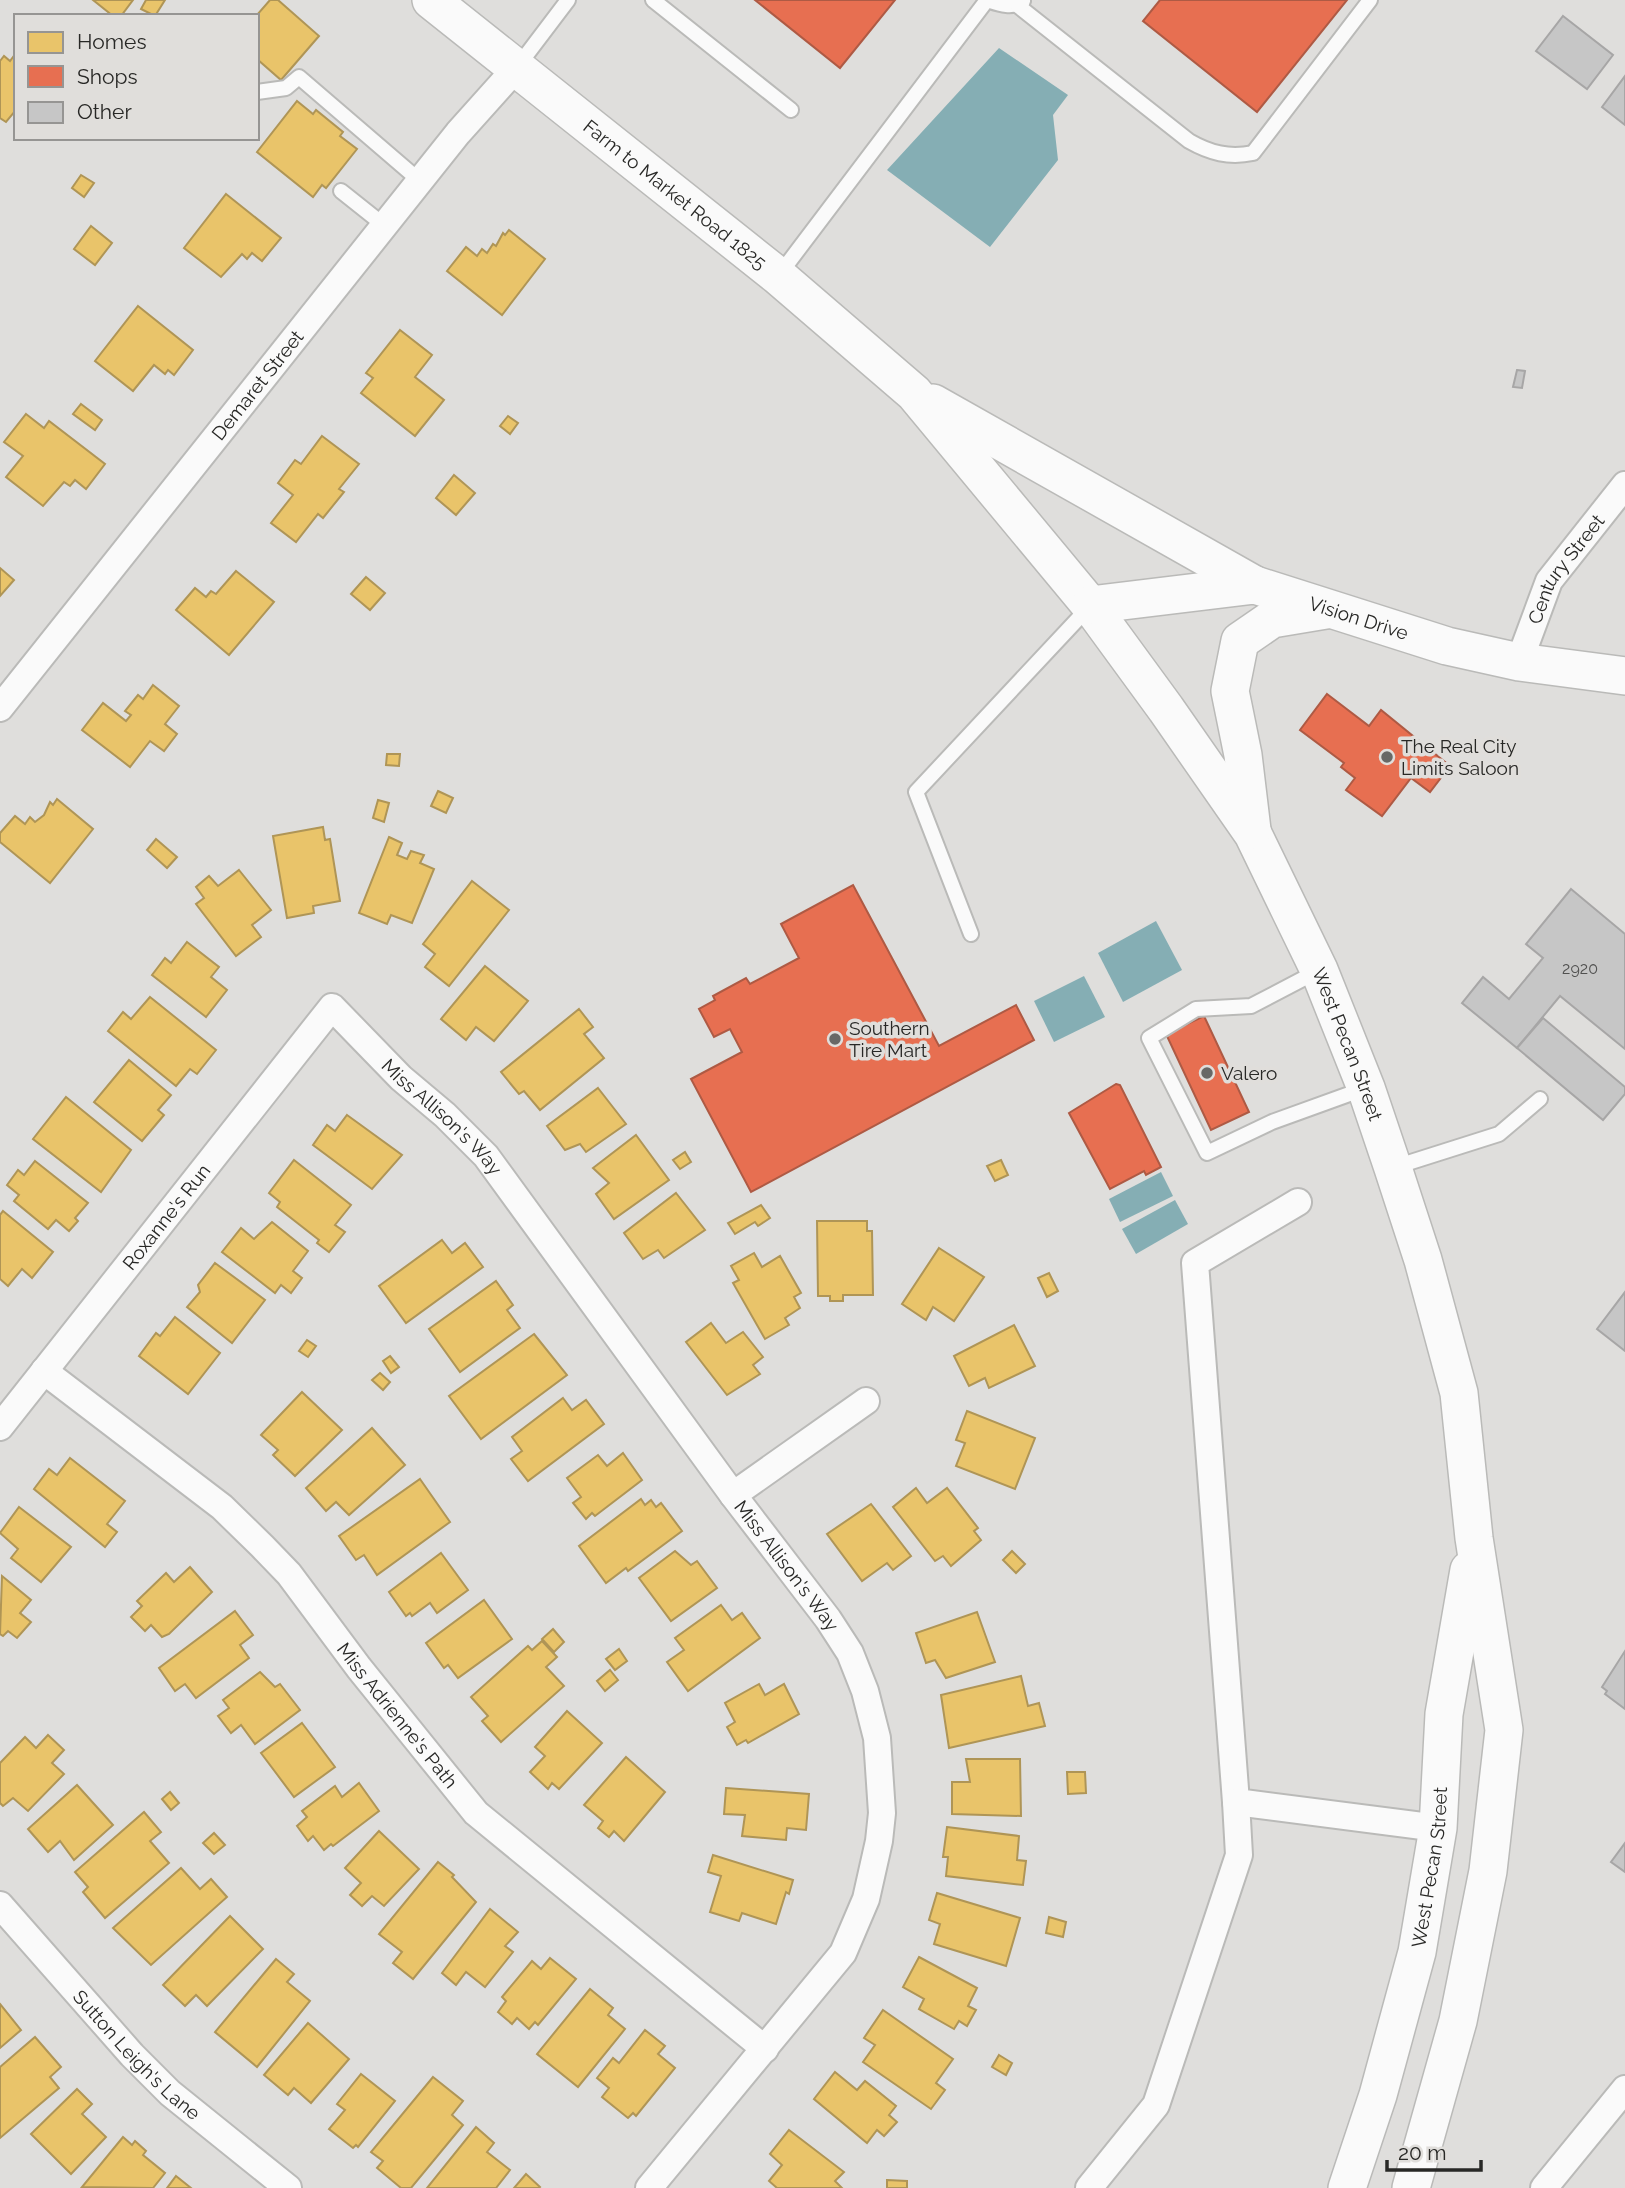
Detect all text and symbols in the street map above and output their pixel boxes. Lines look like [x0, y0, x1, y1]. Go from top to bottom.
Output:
legend [14, 14, 259, 140]
text: Homes [77, 29, 147, 54]
text: Shops [77, 64, 138, 89]
text: Other [77, 99, 132, 124]
street label: Farm to Market Road 1825 [579, 115, 771, 274]
street label: Demaret Street [207, 325, 308, 444]
street label: Century Street [1523, 509, 1609, 627]
street label: Vision Drive [1306, 592, 1411, 644]
place label: The Real City Limits Saloon [1401, 735, 1519, 779]
marker: The Real City Limits Saloon [1379, 749, 1395, 765]
house number: 2920 [1562, 959, 1598, 978]
street label: West Pecan Street [1308, 964, 1387, 1124]
place label: Southern Tire Mart [849, 1017, 929, 1061]
marker: Southern Tire Mart [827, 1031, 843, 1047]
street label: Miss Allison's Way [377, 1054, 507, 1179]
place label: Valero [1221, 1062, 1277, 1084]
marker: Valero [1199, 1065, 1215, 1081]
street label: Roxanne's Run [118, 1160, 215, 1274]
street label: Miss Allison's Way [730, 1496, 844, 1635]
street label: Miss Adrienne's Path [333, 1638, 462, 1792]
street label: West Pecan Street [1407, 1786, 1451, 1949]
street label: Sutton Leigh's Lane [69, 1985, 205, 2124]
scale bar [1387, 2128, 1482, 2172]
text: 20 m [1398, 2140, 1446, 2165]

